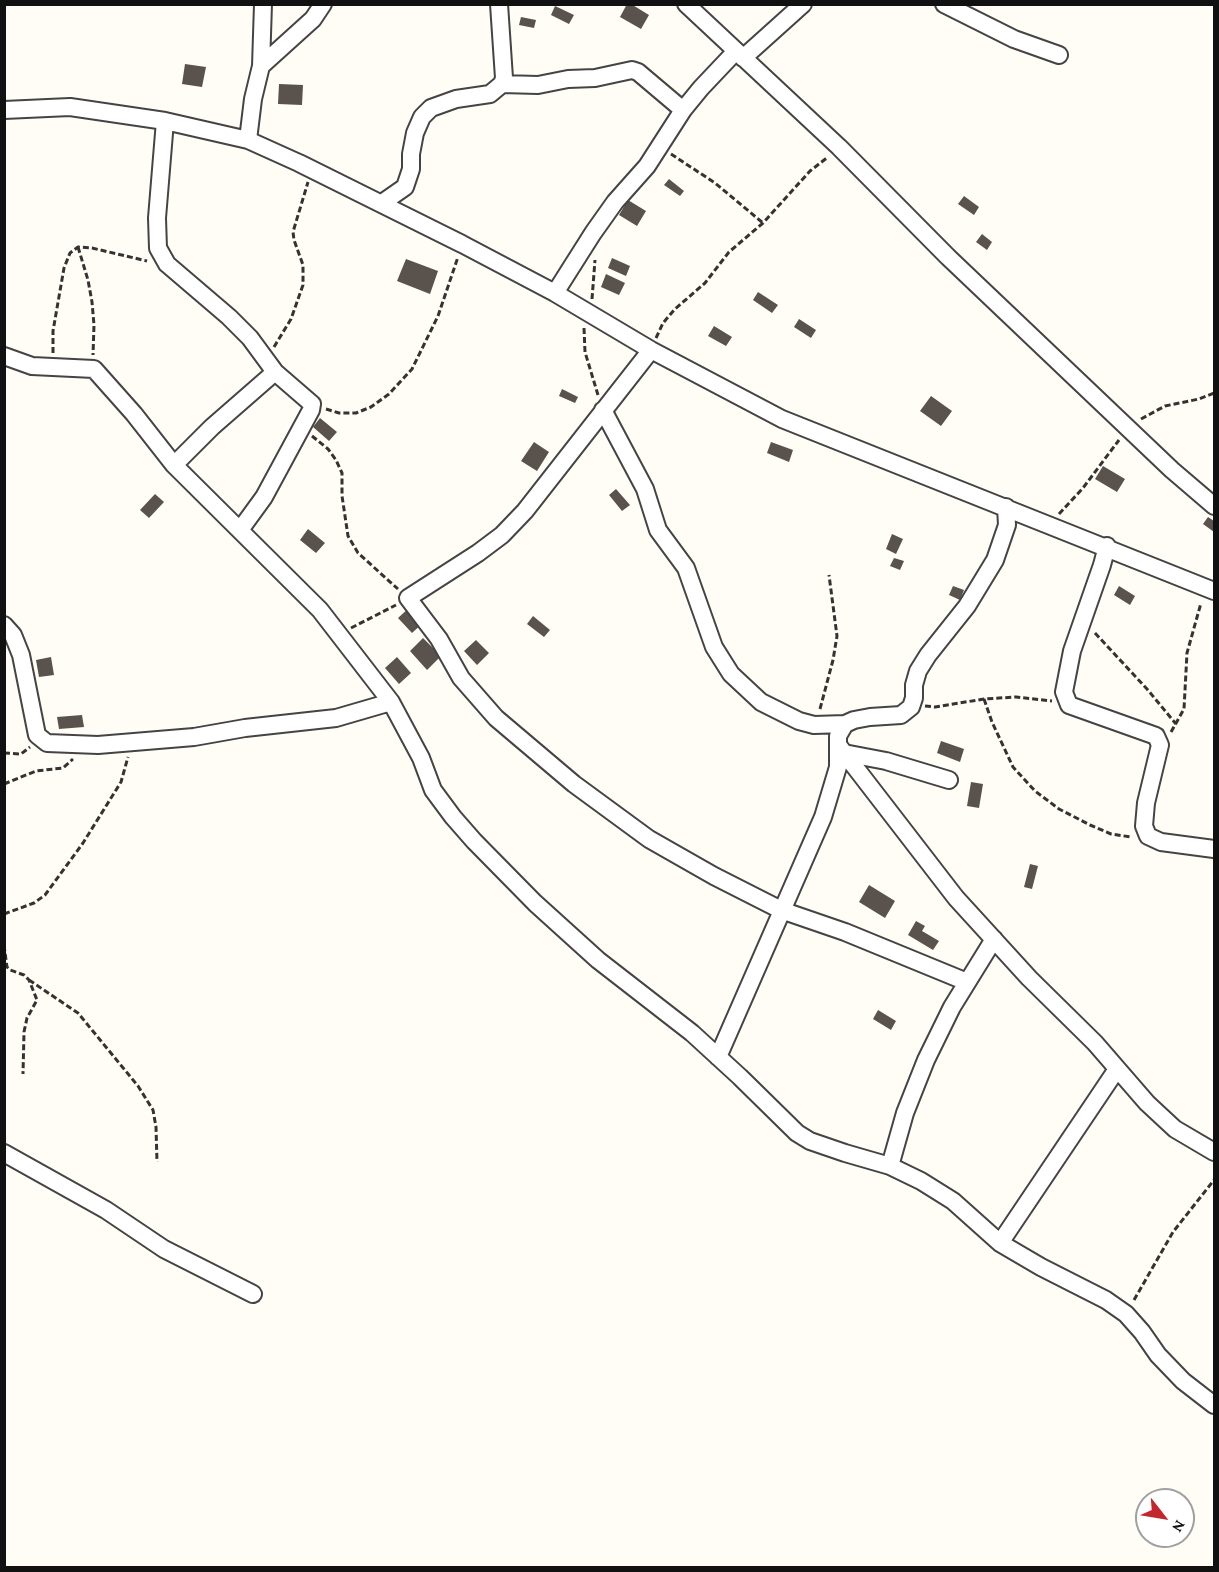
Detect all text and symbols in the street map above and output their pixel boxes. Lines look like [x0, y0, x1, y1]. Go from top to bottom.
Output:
north arrow [1135, 1488, 1195, 1548]
text: N [1169, 1517, 1189, 1536]

